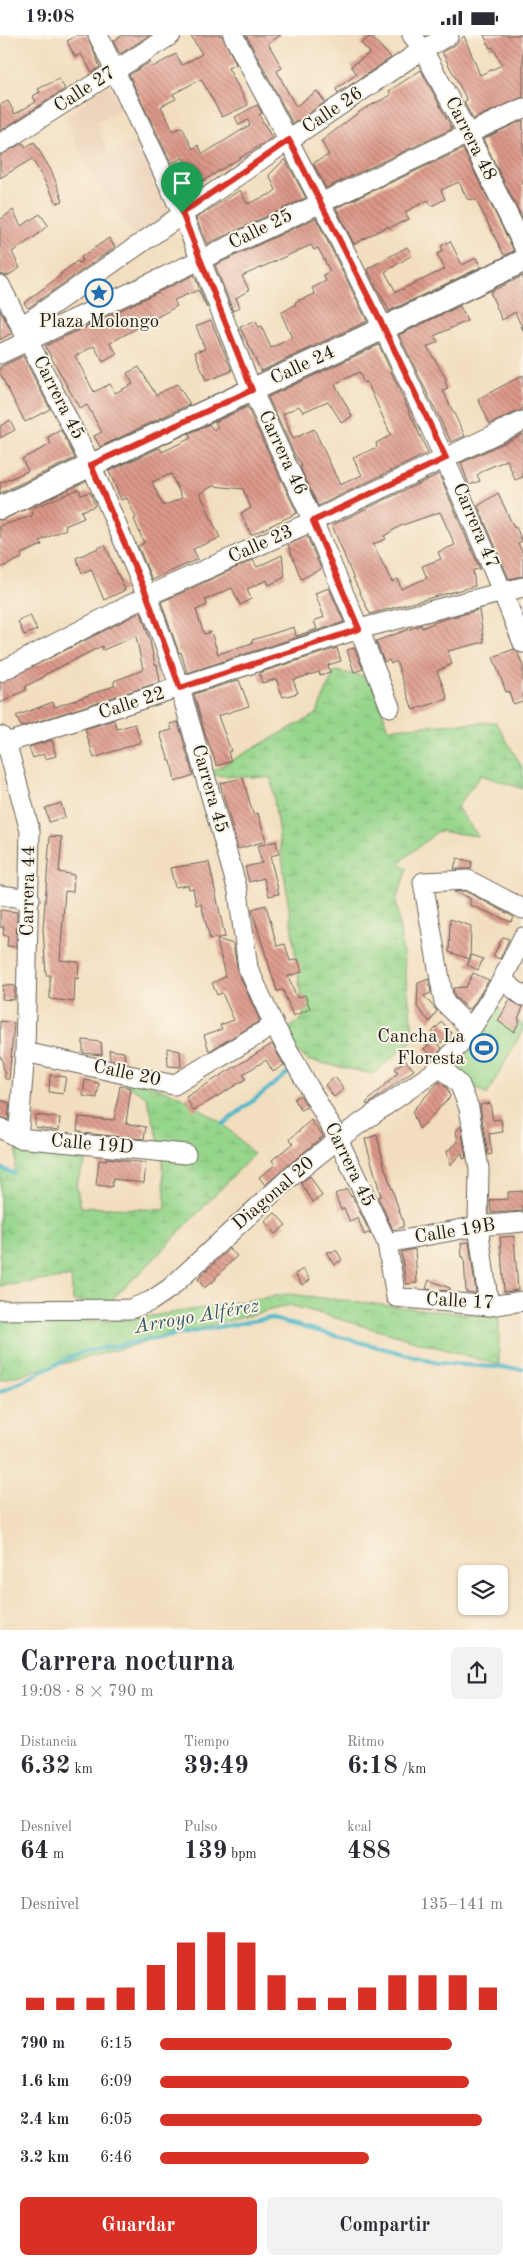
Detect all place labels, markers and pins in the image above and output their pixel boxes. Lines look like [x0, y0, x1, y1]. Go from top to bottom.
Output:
pin [161, 162, 203, 213]
place icon: Plaza Molongo [84, 278, 114, 308]
place label: Plaza Molongo [39, 313, 159, 332]
place label: Cancha La Floresta [377, 1028, 466, 1069]
sports icon: Cancha La Floresta [469, 1033, 499, 1063]

